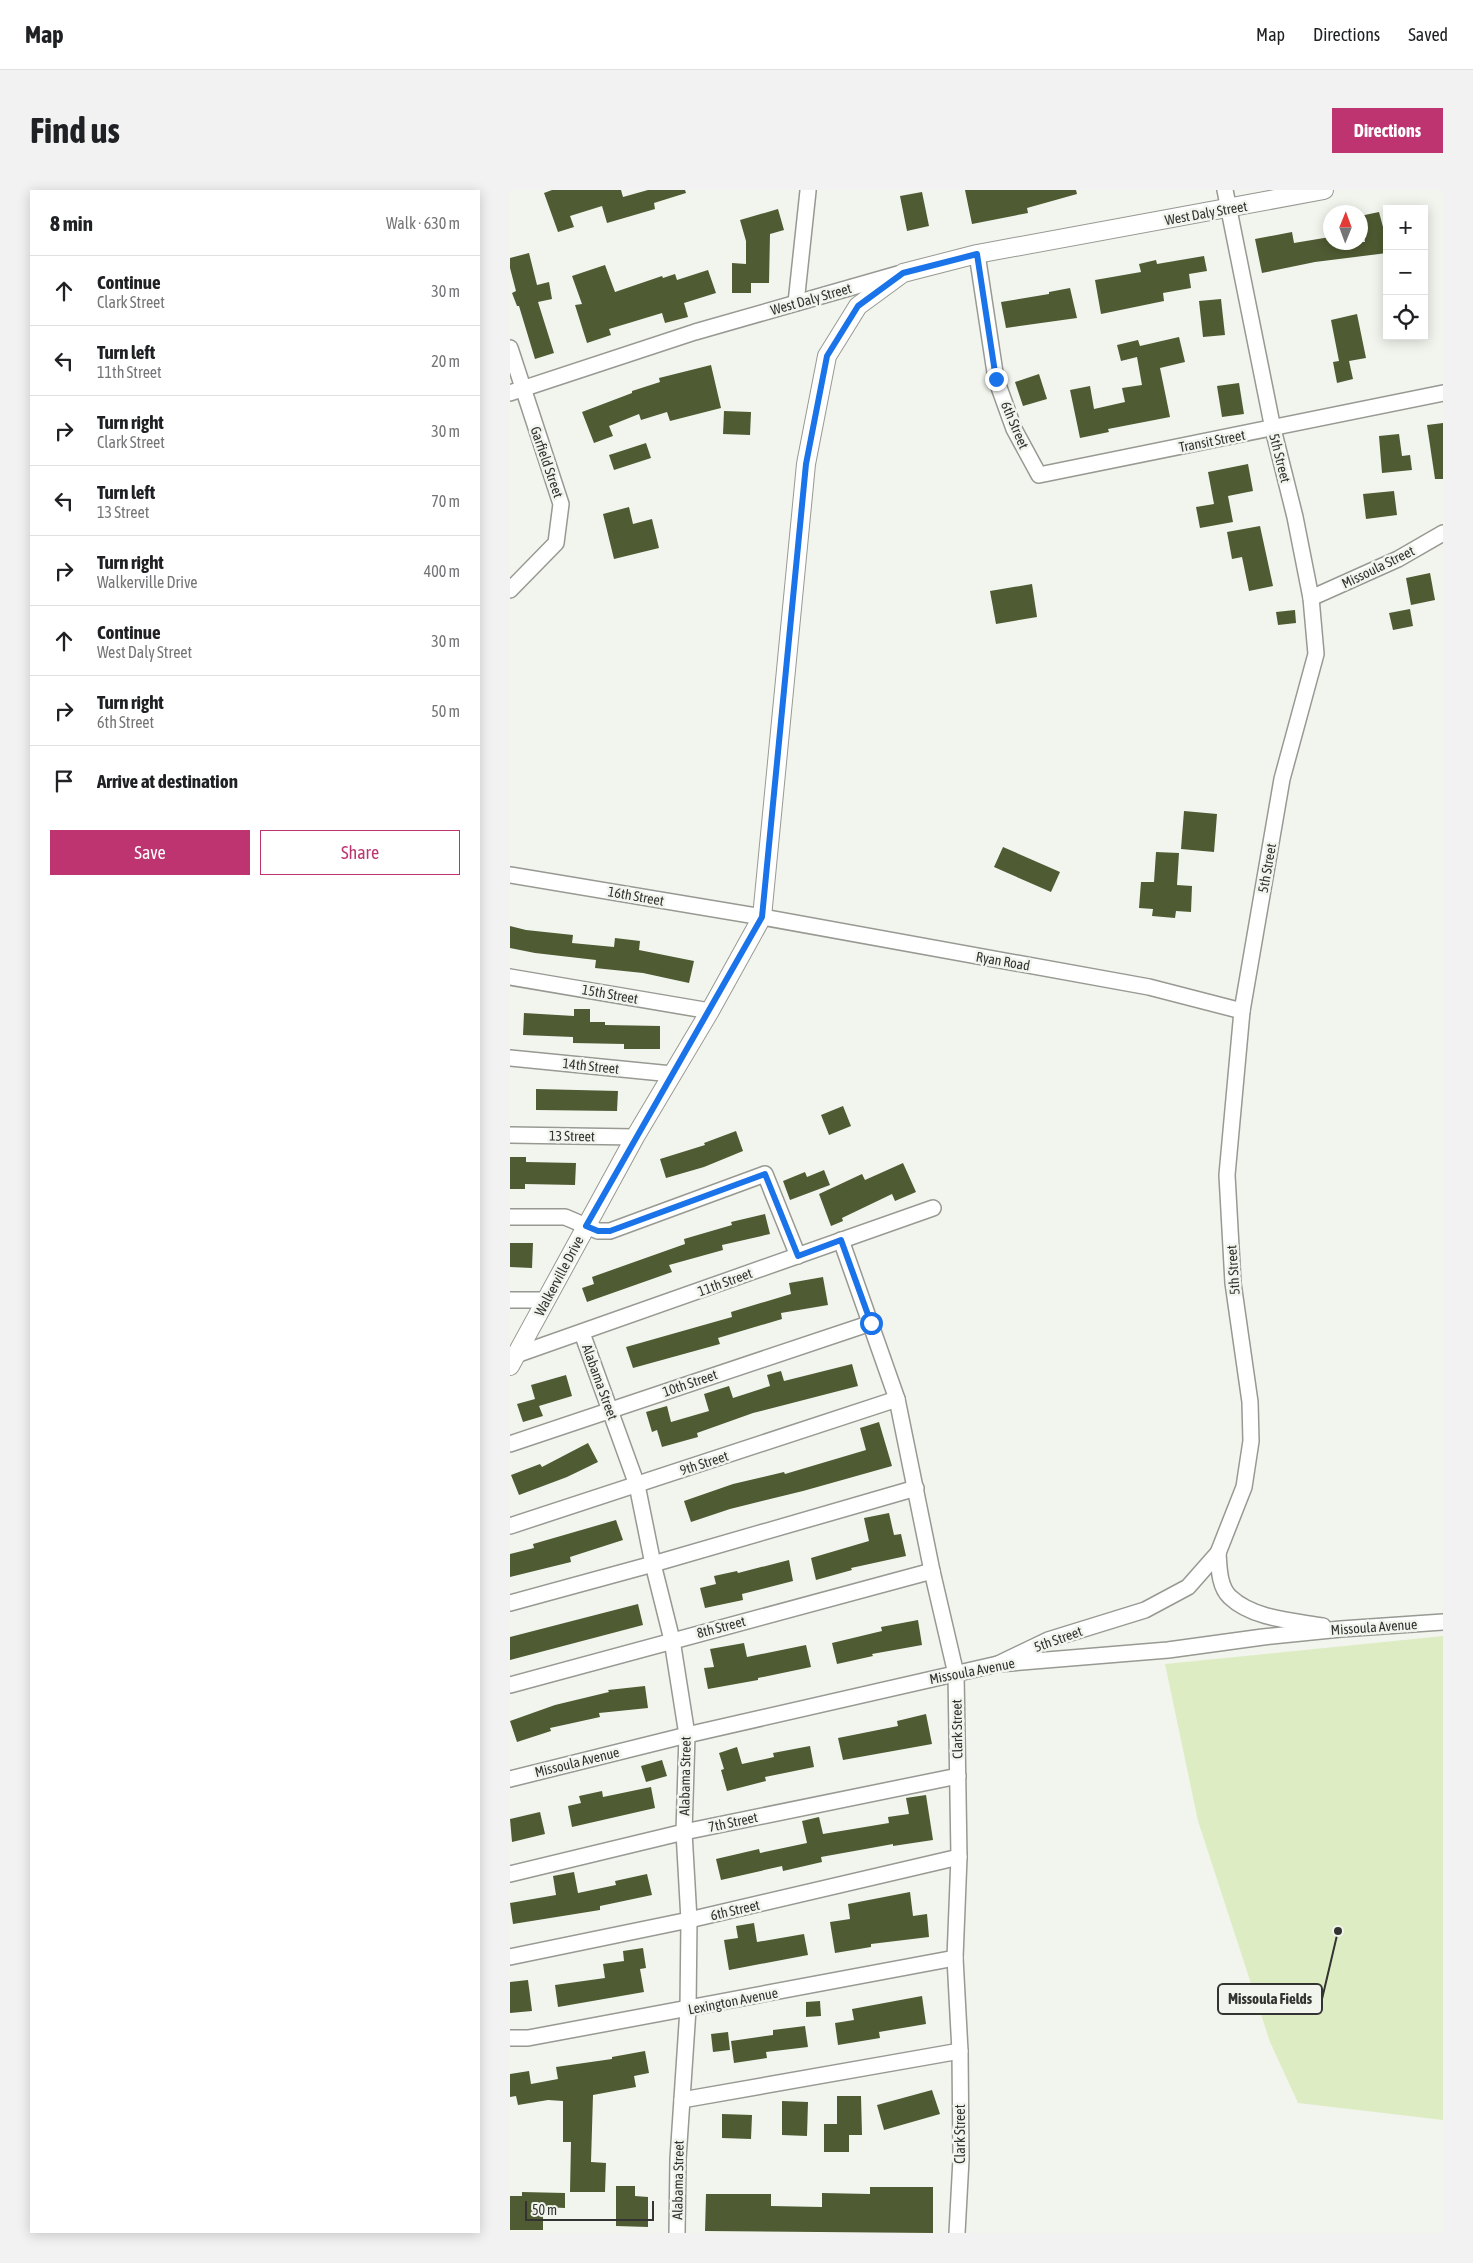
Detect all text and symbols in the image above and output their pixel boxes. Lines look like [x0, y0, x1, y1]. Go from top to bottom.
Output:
text: Map [25, 21, 64, 48]
text: Map [1256, 24, 1285, 45]
text: Directions [1313, 24, 1380, 45]
text: Saved [1408, 24, 1448, 45]
button: Directions [1332, 108, 1443, 153]
text: Find us [30, 110, 120, 150]
street label: West Daly Street [1164, 198, 1248, 228]
north arrow [1323, 205, 1368, 250]
map controls [1383, 205, 1428, 340]
button: + [1383, 205, 1428, 250]
text: 8 min [50, 211, 93, 235]
text: Walk · 630 m [386, 214, 460, 232]
button: − [1383, 250, 1428, 295]
text: Continue [97, 271, 161, 293]
icon: ahead [50, 277, 78, 305]
street label: West Daly Street [769, 280, 853, 318]
text: 30 m [431, 282, 460, 300]
text: Clark Street [97, 293, 165, 311]
button: locate [1383, 295, 1428, 340]
text: Turn left [97, 341, 155, 363]
icon: left [50, 347, 78, 375]
text: 20 m [431, 352, 460, 370]
text: 11th Street [97, 363, 162, 381]
route end [985, 368, 1008, 391]
street label: 6th Street [998, 399, 1032, 451]
text: Turn right [97, 411, 164, 433]
icon: right [50, 417, 78, 445]
text: 30 m [431, 422, 460, 440]
street label: Garfield Street [527, 424, 567, 500]
street label: Transit Street [1177, 427, 1247, 455]
street label: 5th Street [1266, 432, 1294, 484]
text: Clark Street [97, 433, 165, 451]
text: Turn left [97, 481, 155, 503]
icon: left [50, 487, 78, 515]
text: 70 m [431, 492, 460, 510]
text: 13 Street [97, 503, 149, 521]
street label: Missoula Street [1339, 543, 1417, 591]
text: Turn right [97, 551, 164, 573]
icon: right [50, 557, 78, 585]
text: 400 m [424, 562, 460, 580]
text: Walkerville Drive [97, 573, 198, 591]
text: Continue [97, 621, 161, 643]
icon: ahead [50, 627, 78, 655]
text: 30 m [431, 632, 460, 650]
text: West Daly Street [97, 643, 192, 661]
text: Turn right [97, 691, 164, 713]
icon: right [50, 697, 78, 725]
text: 50 m [431, 702, 460, 720]
text: 6th Street [97, 713, 154, 731]
icon: arrive [50, 767, 78, 795]
text: Arrive at destination [97, 770, 238, 792]
button: Save [50, 830, 250, 875]
button: Share [260, 830, 460, 875]
street label: 5th Street [1255, 842, 1279, 894]
street label: 16th Street [607, 883, 665, 909]
street label: Ryan Road [975, 948, 1031, 974]
street label: 15th Street [581, 981, 639, 1007]
street label: 14th Street [562, 1055, 620, 1077]
street label: 13 Street [549, 1128, 595, 1144]
street label: Walkerville Drive [531, 1233, 587, 1319]
street label: 5th Street [1223, 1244, 1243, 1296]
street label: 11th Street [696, 1265, 754, 1299]
route start [860, 1312, 883, 1335]
street label: Alabama Street [579, 1342, 621, 1422]
street label: 10th Street [661, 1366, 719, 1400]
street label: 9th Street [678, 1448, 730, 1478]
street label: 8th Street [695, 1613, 747, 1641]
street label: Missoula Avenue [1330, 1616, 1418, 1638]
street label: 5th Street [1032, 1623, 1084, 1655]
street label: Missoula Avenue [928, 1655, 1016, 1687]
street label: Clark Street [948, 1699, 966, 1759]
street label: Alabama Street [676, 1736, 694, 1816]
street label: Missoula Avenue [533, 1744, 621, 1780]
street label: 7th Street [707, 1809, 759, 1835]
street label: 6th Street [709, 1897, 761, 1923]
street label: Lexington Avenue [687, 1984, 779, 2018]
callout: Missoula Fields [1218, 1984, 1322, 2014]
text: Missoula Fields [1228, 1990, 1313, 2007]
street label: Clark Street [952, 2104, 968, 2164]
street label: Alabama Street [669, 2140, 687, 2220]
scale bar [525, 2198, 654, 2221]
text: 50 m [532, 2202, 557, 2218]

